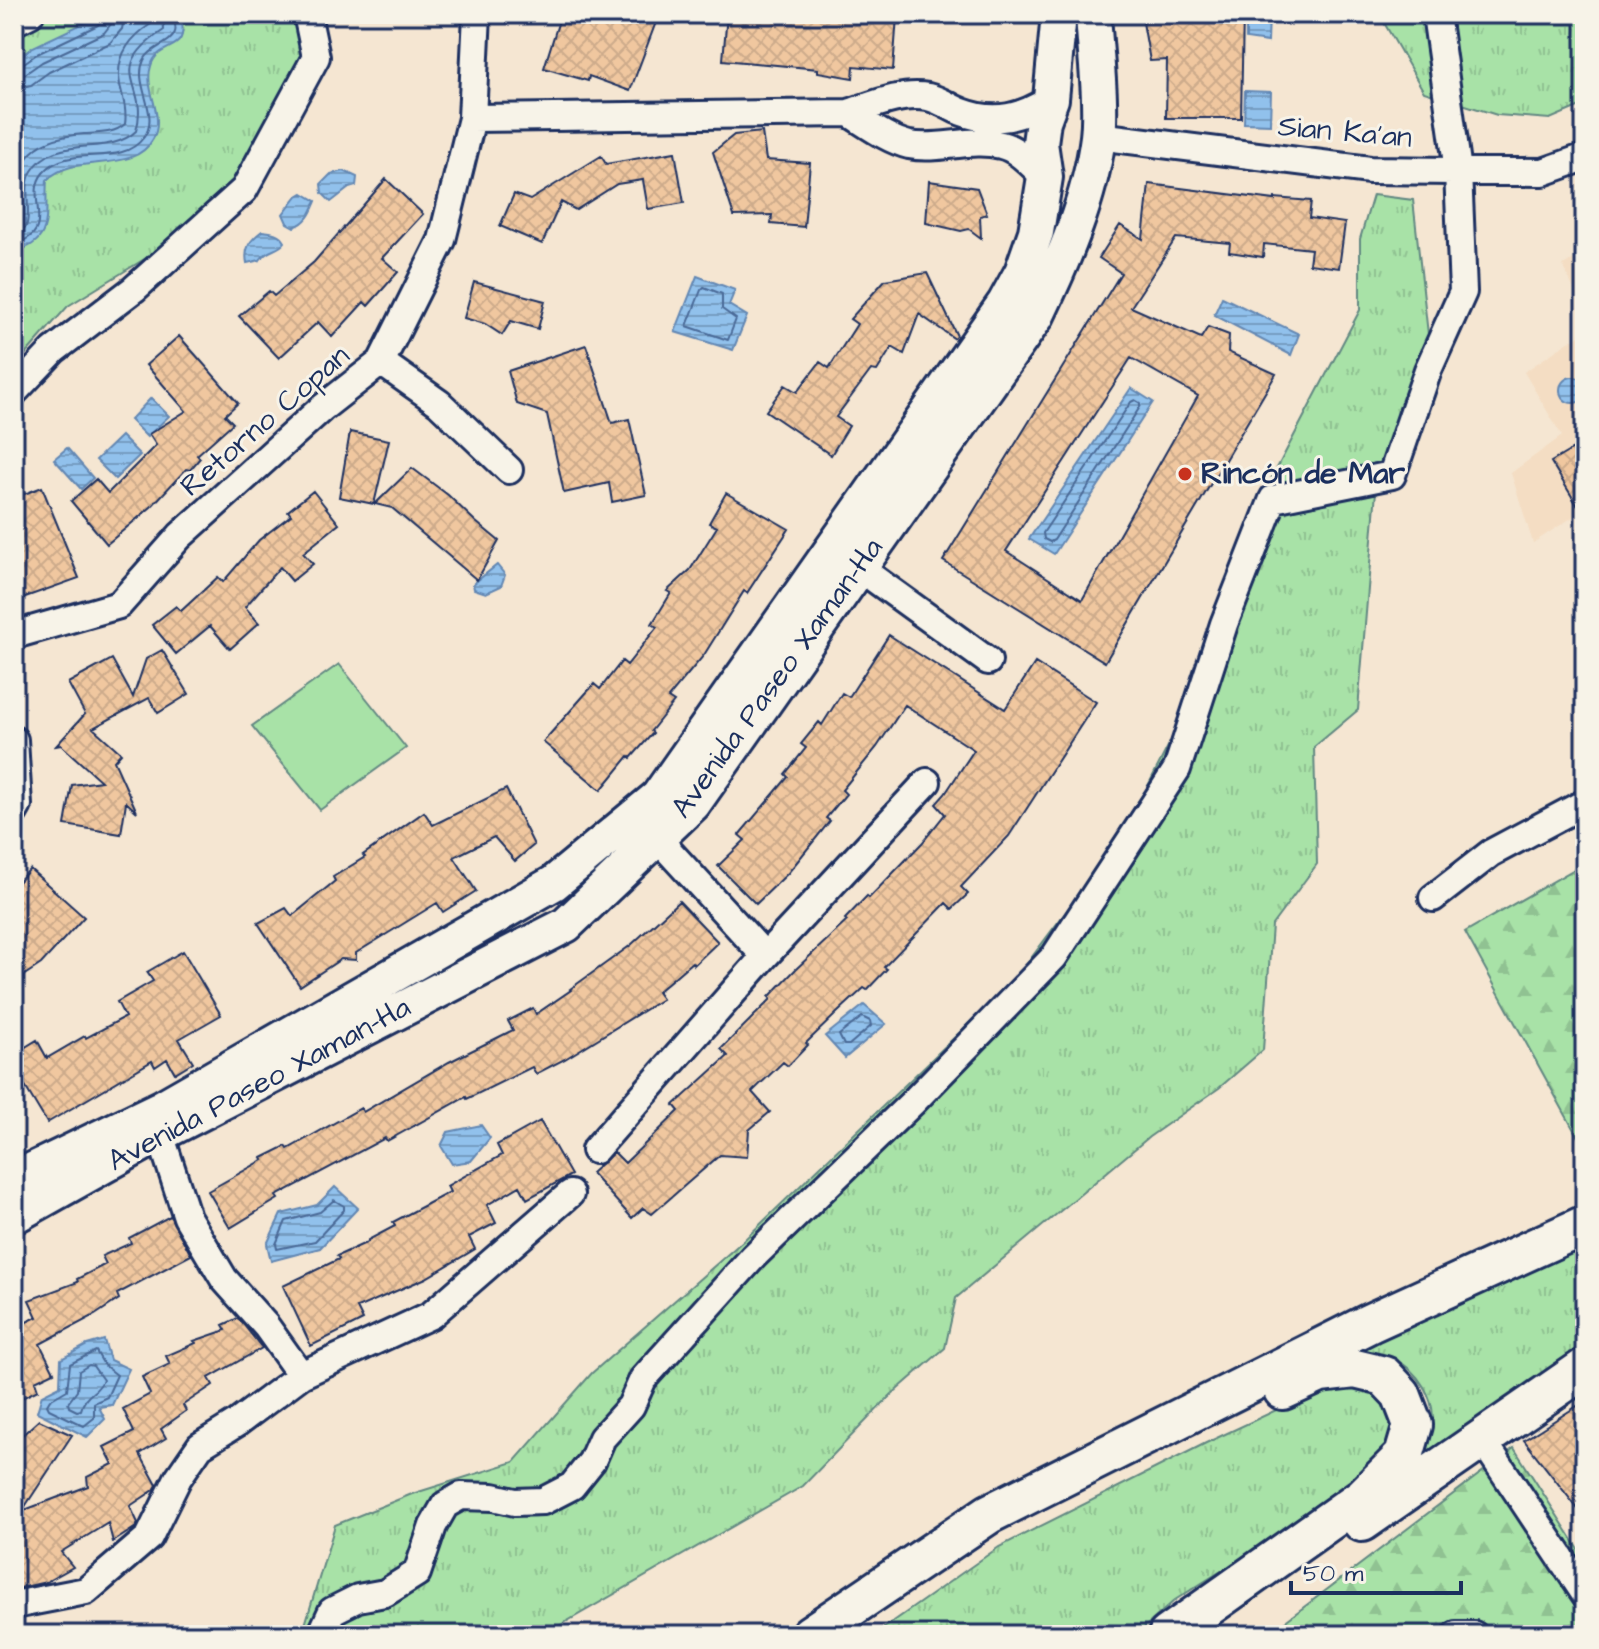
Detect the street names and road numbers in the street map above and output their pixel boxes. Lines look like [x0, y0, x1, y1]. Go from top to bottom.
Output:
street label: Sian Ka'an [1276, 105, 1414, 159]
street label: Retorno Copan [171, 336, 359, 506]
street label: Avenida Paseo Xaman-Ha [661, 529, 893, 827]
street label: Avenida Paseo Xaman-Ha [100, 986, 418, 1182]

